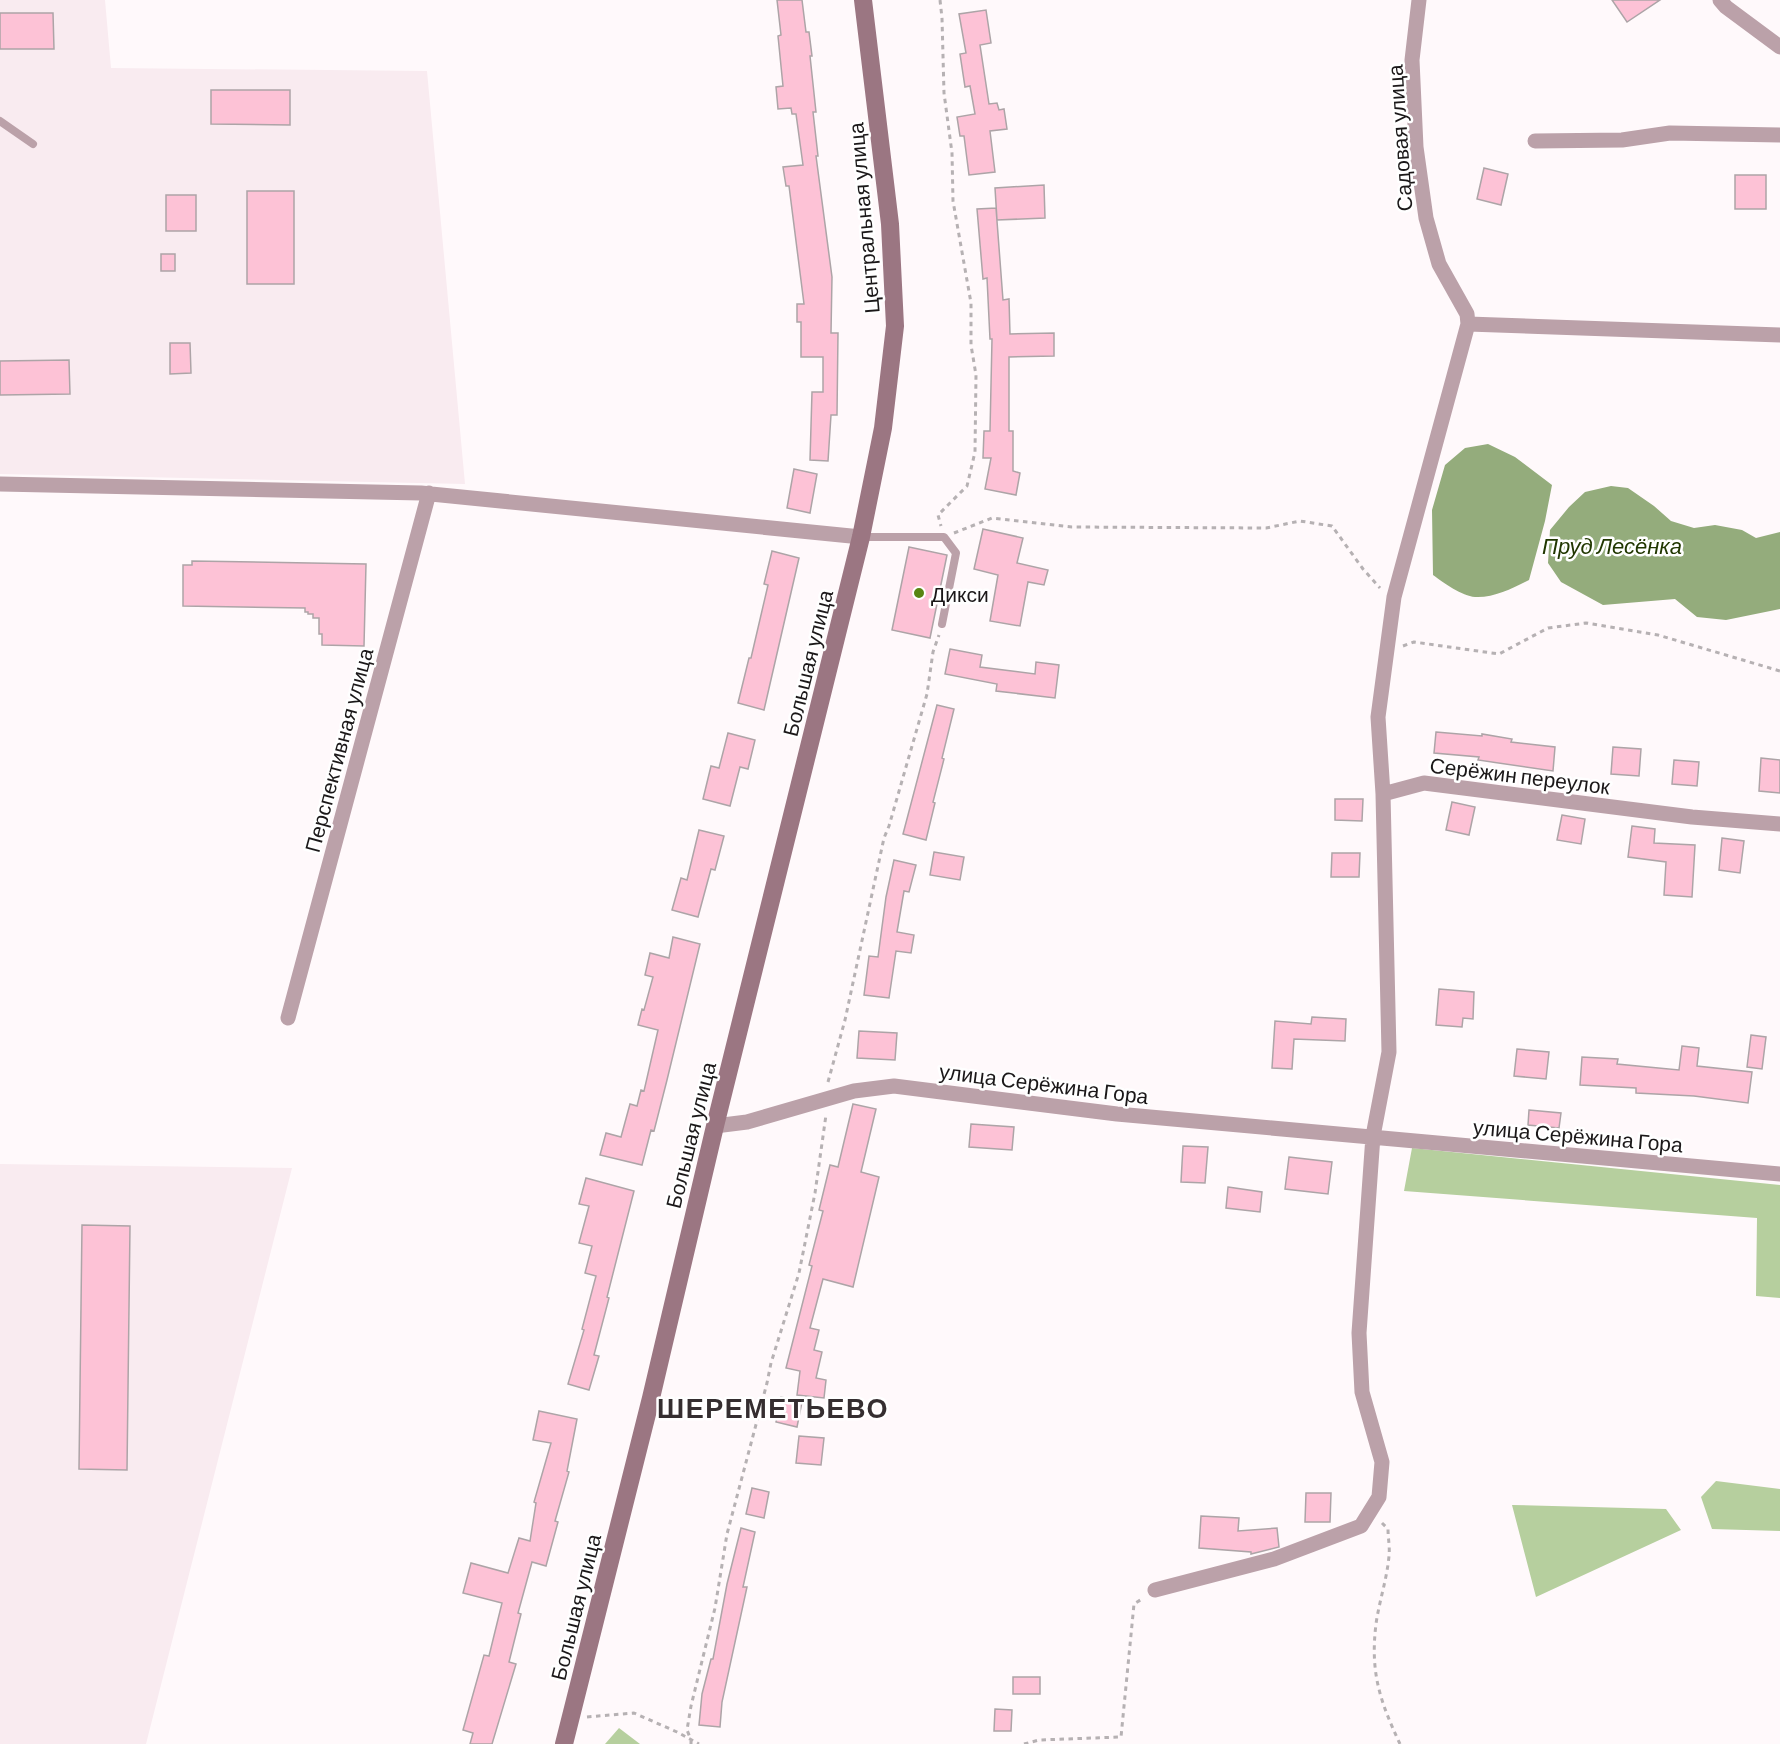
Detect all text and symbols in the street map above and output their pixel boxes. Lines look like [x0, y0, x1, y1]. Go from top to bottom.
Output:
street label: Садовая улица [1381, 64, 1417, 212]
street label: Центральная улица [842, 121, 884, 315]
water label: Пруд Лесёнка [1542, 532, 1682, 559]
place label: Дикси [931, 581, 989, 606]
marker: Дикси [912, 586, 926, 600]
street label: Большая улица [777, 587, 837, 739]
street label: Перспективная улица [299, 645, 377, 855]
street label: Серёжин переулок [1428, 752, 1612, 799]
street label: улица Серёжина Гора [938, 1058, 1150, 1108]
street label: Большая улица [660, 1059, 720, 1211]
street label: улица Серёжина Гора [1472, 1113, 1684, 1157]
district label: ШЕРЕМЕТЬЕВО [657, 1391, 889, 1423]
street label: Большая улица [545, 1531, 605, 1683]

